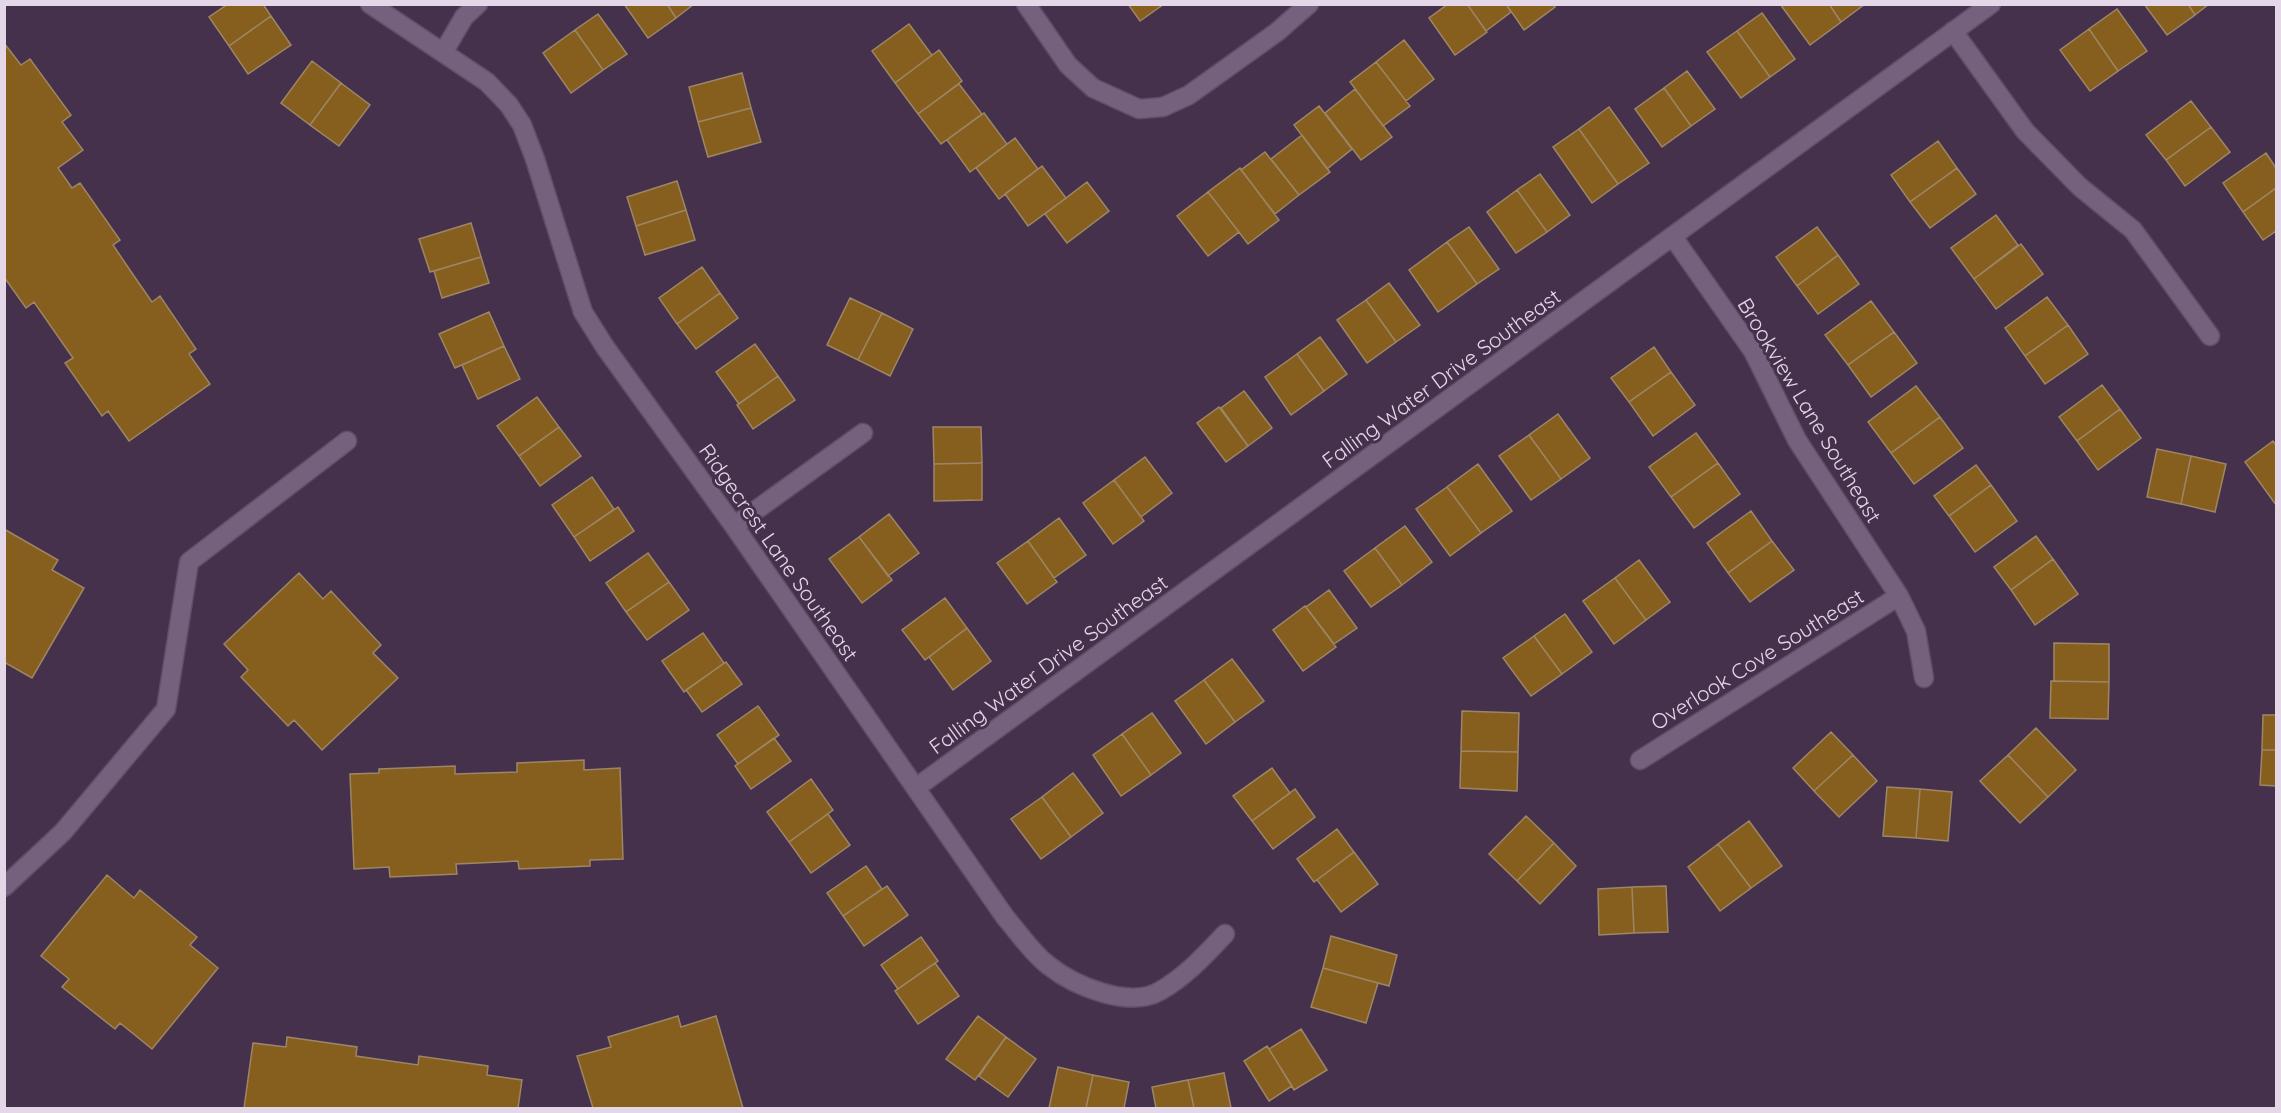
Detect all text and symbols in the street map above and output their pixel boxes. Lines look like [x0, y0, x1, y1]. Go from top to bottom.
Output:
street label: Falling Water Drive Southeast [1317, 283, 1565, 473]
street label: Brookview Lane Southeast [1733, 293, 1887, 527]
street label: Ridgecrest Lane Southeast [694, 438, 864, 666]
street label: Falling Water Drive Southeast [924, 569, 1172, 759]
street label: Overlook Cove Southeast [1646, 583, 1868, 735]

